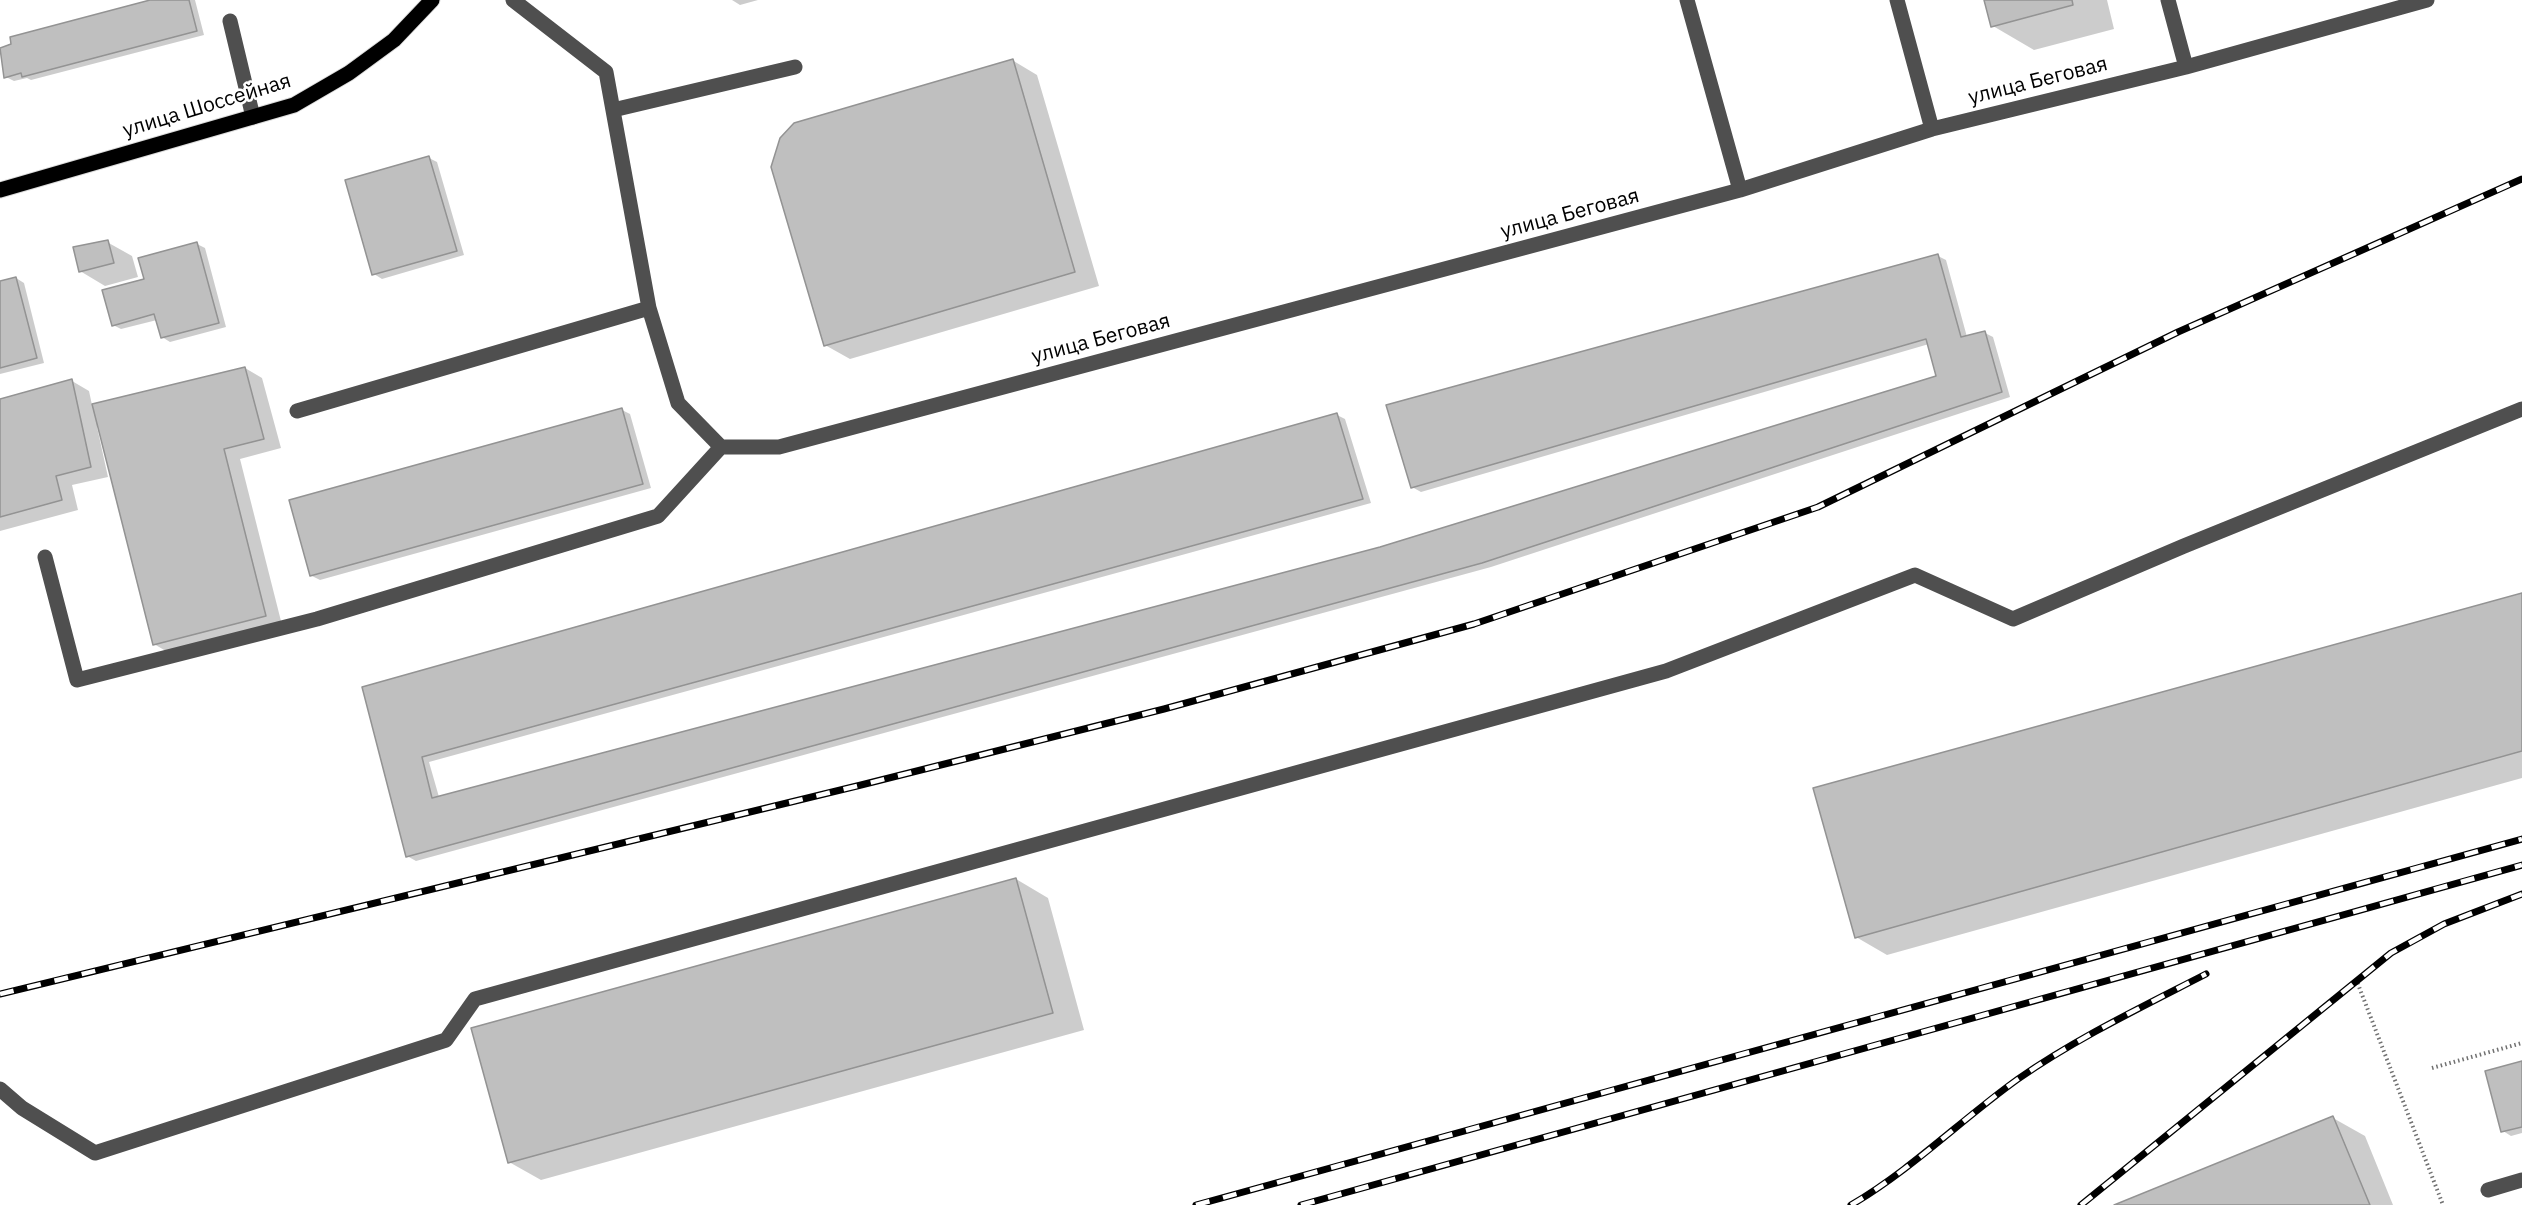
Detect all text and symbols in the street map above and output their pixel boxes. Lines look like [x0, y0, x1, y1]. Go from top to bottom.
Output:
street label: улица Беговая [1966, 52, 2110, 110]
street label: улица Шоссейная [120, 68, 294, 144]
street label: улица Беговая [1498, 183, 1642, 245]
street label: улица Беговая [1029, 308, 1173, 370]

